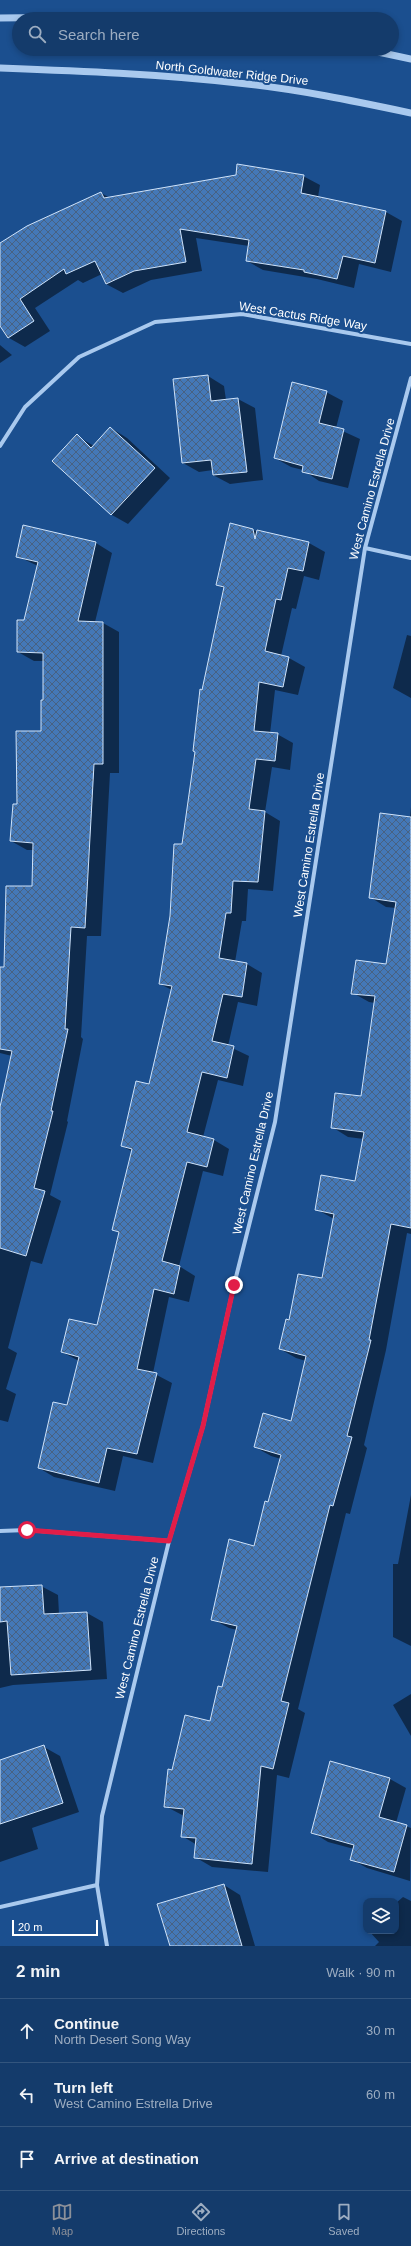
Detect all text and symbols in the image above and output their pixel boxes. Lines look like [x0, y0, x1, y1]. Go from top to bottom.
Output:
search box [12, 12, 399, 56]
icon: search [26, 23, 48, 45]
text: Search here [58, 26, 140, 43]
street label: North Goldwater Ridge Drive [155, 58, 309, 88]
street label: West Cactus Ridge Way [238, 299, 368, 333]
street label: West Camino Estrella Drive [346, 416, 398, 562]
street label: West Camino Estrella Drive [291, 771, 327, 918]
street label: West Camino Estrella Drive [230, 1090, 276, 1236]
route end [225, 1276, 243, 1294]
route start [18, 1521, 36, 1539]
street label: West Camino Estrella Drive [112, 1555, 162, 1701]
map controls [363, 1898, 399, 1934]
button: layers [363, 1898, 399, 1934]
scale bar [12, 1918, 98, 1937]
text: 20 m [18, 1921, 42, 1933]
text: 2 min [16, 1962, 60, 1981]
text: Walk · 90 m [326, 1965, 395, 1980]
text: Continue [54, 2015, 119, 2032]
icon: ahead [16, 2020, 38, 2042]
text: 30 m [366, 2023, 395, 2038]
text: North Desert Song Way [54, 2032, 191, 2047]
text: Turn left [54, 2079, 113, 2096]
icon: left [16, 2084, 38, 2106]
text: 60 m [366, 2087, 395, 2102]
text: West Camino Estrella Drive [54, 2096, 213, 2111]
icon: arrive [16, 2148, 38, 2170]
text: Arrive at destination [54, 2150, 199, 2167]
tab: Map [51, 2201, 73, 2237]
tab: Directions [176, 2201, 225, 2237]
tab: Saved [328, 2201, 359, 2237]

